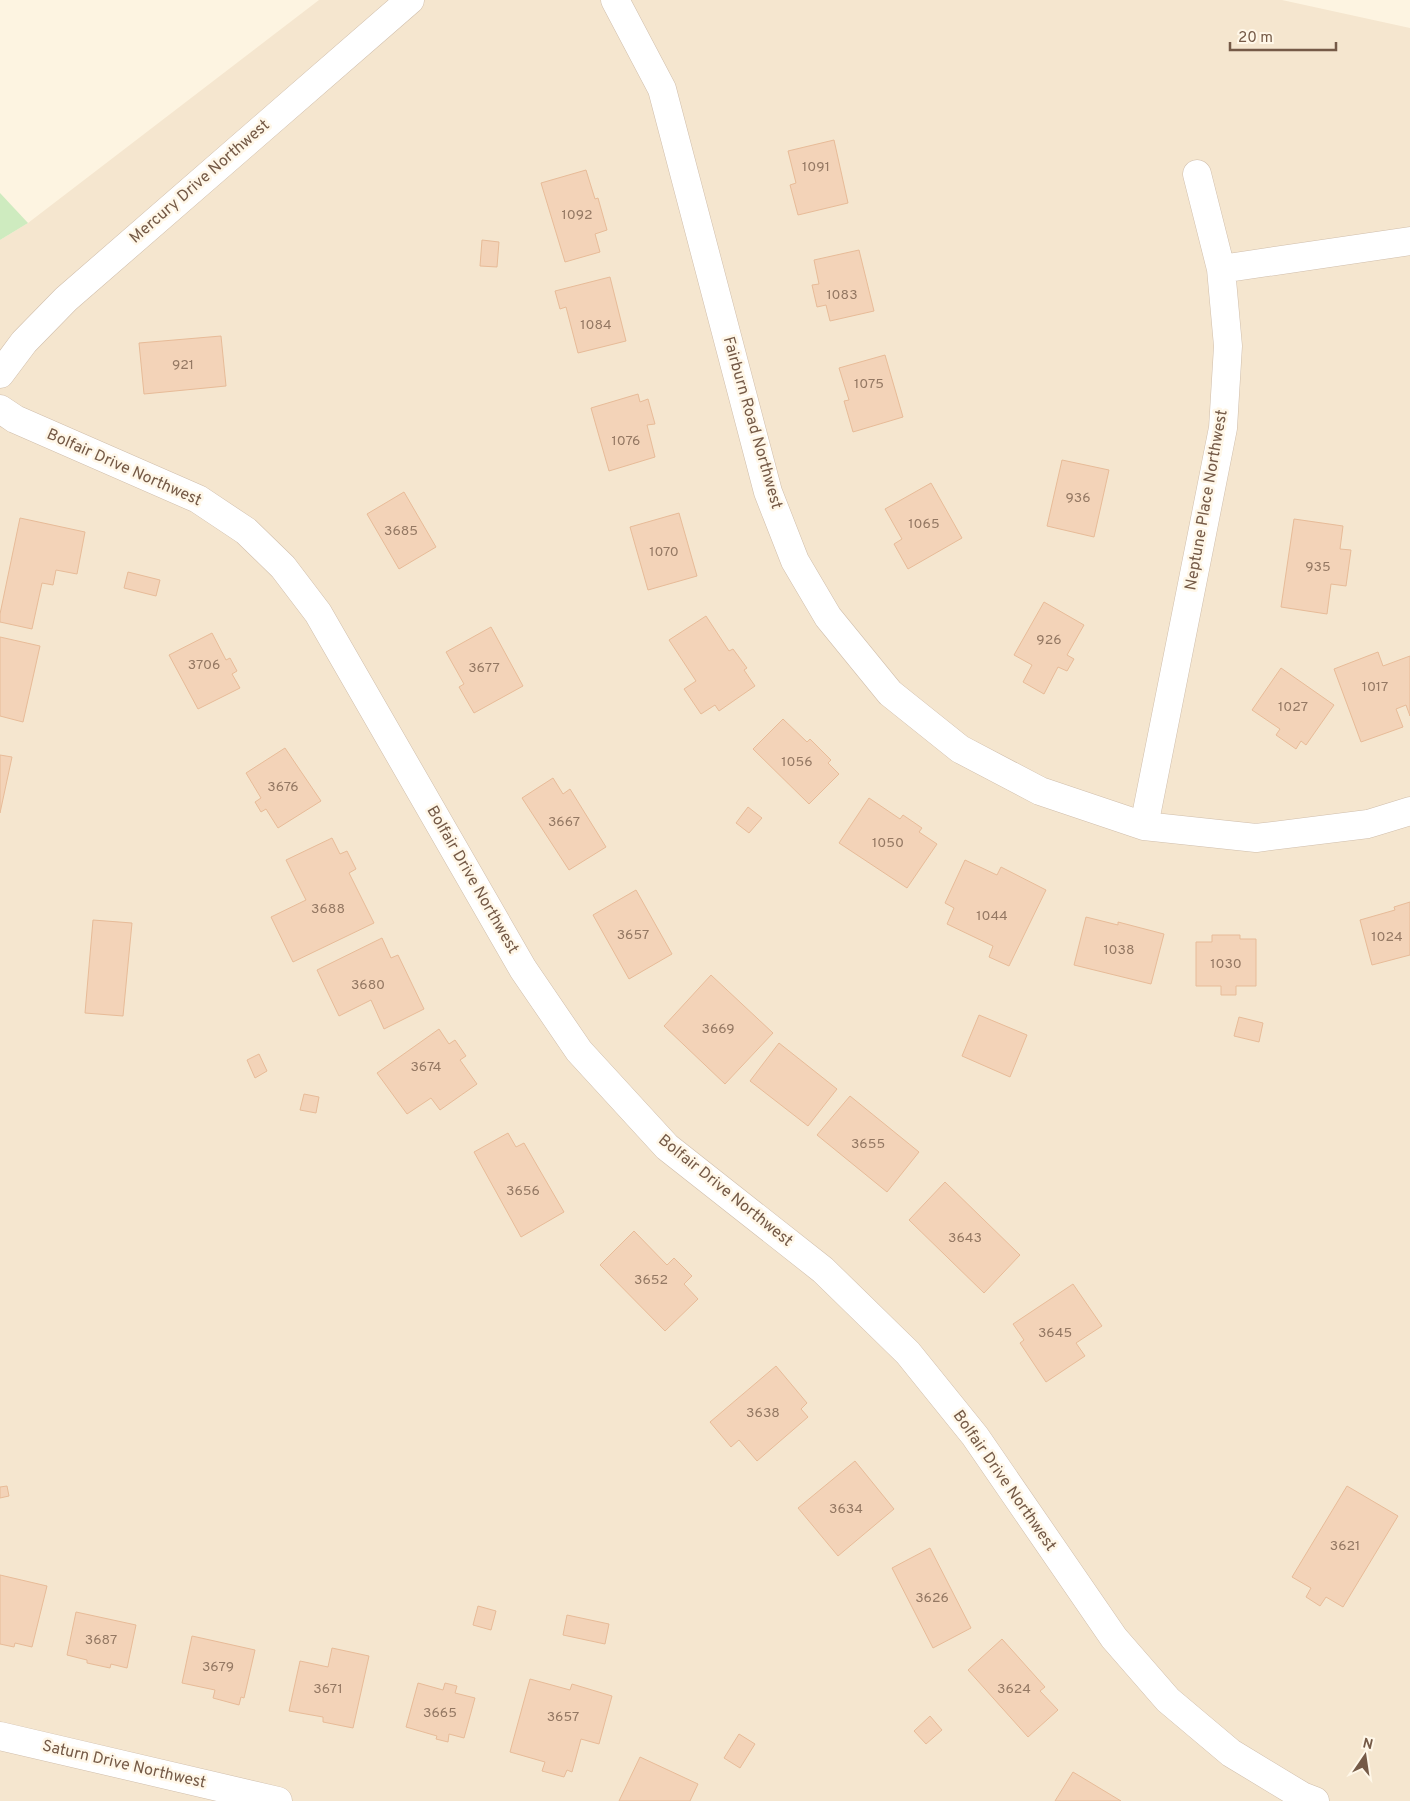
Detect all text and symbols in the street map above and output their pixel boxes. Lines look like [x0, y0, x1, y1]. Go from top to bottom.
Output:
scale bar [1230, 20, 1336, 52]
text: 20 m [1238, 29, 1273, 48]
street label: Mercury Drive Northwest [126, 116, 274, 248]
house number: 1091 [802, 159, 830, 176]
house number: 1092 [561, 207, 593, 224]
house number: 1083 [826, 287, 858, 304]
house number: 1084 [580, 317, 612, 334]
street label: Fairburn Road Northwest [718, 334, 786, 512]
house number: 921 [172, 357, 194, 374]
house number: 1075 [854, 376, 884, 393]
street label: Neptune Place Northwest [1181, 408, 1233, 592]
street label: Bolfair Drive Northwest [43, 425, 205, 511]
house number: 1076 [612, 433, 640, 450]
house number: 936 [1065, 490, 1091, 507]
house number: 1065 [908, 516, 940, 533]
house number: 3685 [384, 523, 418, 540]
house number: 1070 [649, 544, 679, 561]
house number: 935 [1305, 559, 1331, 576]
house number: 926 [1036, 632, 1062, 649]
house number: 3706 [188, 657, 220, 674]
house number: 3677 [468, 660, 500, 677]
house number: 1017 [1362, 679, 1388, 696]
house number: 1027 [1278, 699, 1308, 716]
house number: 1056 [781, 754, 813, 771]
house number: 3676 [267, 779, 299, 796]
street label: Bolfair Drive Northwest [421, 802, 523, 958]
house number: 3667 [548, 814, 580, 831]
house number: 1050 [872, 835, 904, 852]
house number: 3688 [311, 901, 345, 918]
house number: 1044 [976, 908, 1008, 925]
house number: 3657 [617, 927, 649, 944]
house number: 1024 [1371, 929, 1403, 946]
house number: 1038 [1103, 942, 1135, 959]
house number: 1030 [1210, 956, 1242, 973]
house number: 3680 [351, 977, 385, 994]
house number: 3669 [701, 1021, 735, 1038]
house number: 3674 [410, 1059, 442, 1076]
street label: Bolfair Drive Northwest [654, 1131, 796, 1251]
house number: 3655 [851, 1136, 885, 1153]
house number: 3656 [506, 1183, 540, 1200]
house number: 3643 [948, 1230, 982, 1247]
house number: 3652 [634, 1272, 668, 1289]
house number: 3645 [1038, 1325, 1072, 1342]
house number: 3638 [746, 1405, 780, 1422]
street label: Bolfair Drive Northwest [948, 1407, 1060, 1555]
house number: 3634 [829, 1501, 863, 1518]
house number: 3621 [1330, 1538, 1360, 1555]
house number: 3626 [915, 1590, 949, 1607]
house number: 3687 [85, 1632, 117, 1649]
house number: 3679 [202, 1659, 234, 1676]
house number: 3671 [313, 1681, 343, 1698]
house number: 3624 [997, 1681, 1031, 1698]
house number: 3665 [423, 1705, 457, 1722]
house number: 3657 [547, 1709, 579, 1726]
north arrow [1340, 1731, 1390, 1781]
text: N [1361, 1735, 1374, 1754]
street label: Saturn Drive Northwest [40, 1736, 208, 1794]

